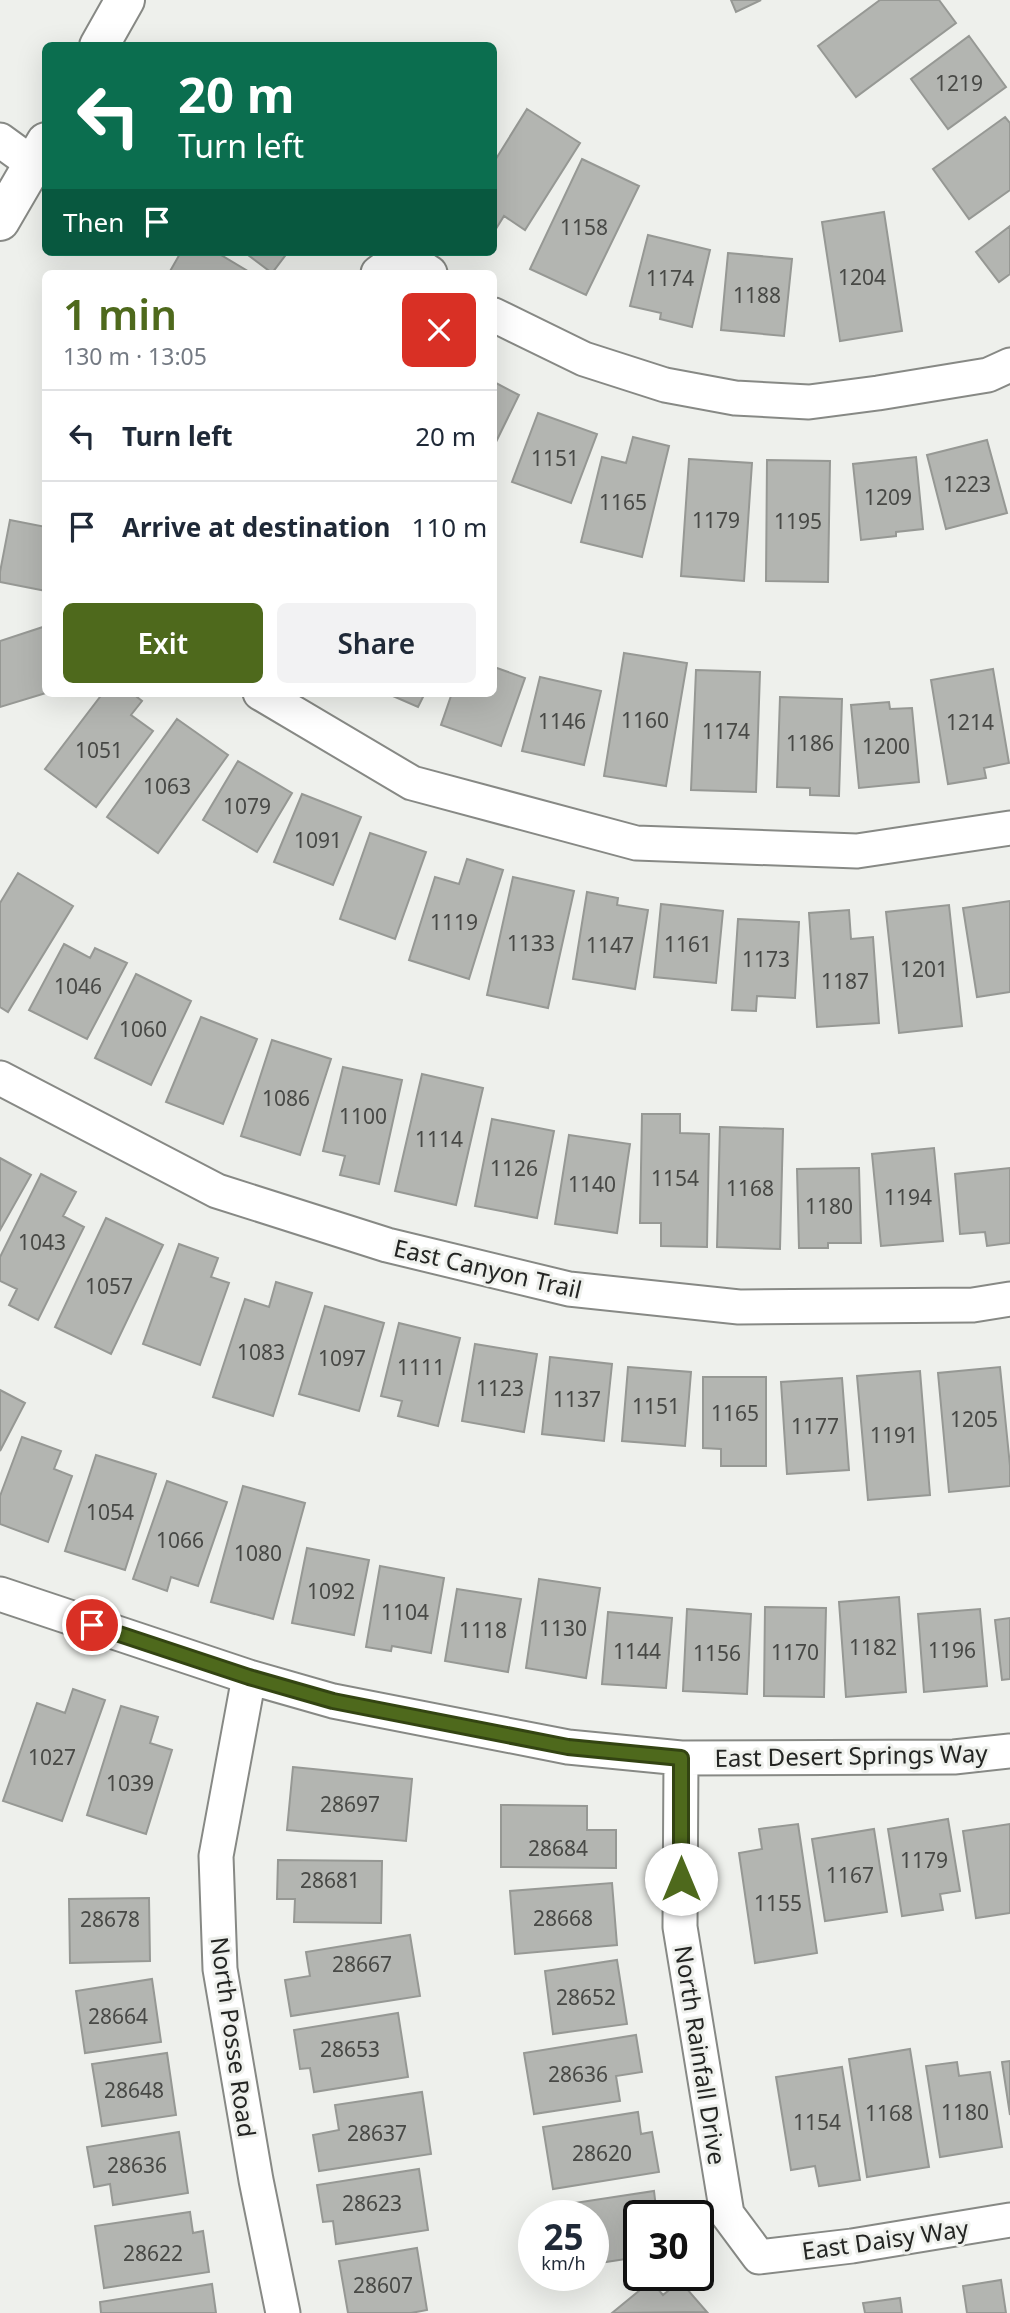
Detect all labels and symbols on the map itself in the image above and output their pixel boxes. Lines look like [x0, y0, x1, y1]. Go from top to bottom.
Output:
house number: 1219 [935, 69, 983, 97]
house number: 1158 [560, 213, 608, 241]
house number: 1204 [838, 263, 886, 291]
house number: 1174 [646, 264, 694, 292]
house number: 1188 [733, 281, 781, 309]
house number: 1151 [531, 444, 579, 472]
house number: 1223 [943, 470, 991, 498]
house number: 1209 [864, 483, 912, 511]
house number: 1165 [599, 488, 647, 516]
house number: 1179 [692, 506, 740, 534]
house number: 1195 [774, 507, 822, 535]
house number: 1160 [621, 706, 669, 734]
house number: 1146 [538, 707, 586, 735]
house number: 1214 [946, 708, 994, 736]
house number: 1174 [702, 717, 750, 745]
house number: 1186 [786, 729, 834, 757]
house number: 1200 [862, 732, 910, 760]
house number: 1051 [75, 736, 123, 764]
house number: 1063 [143, 772, 191, 800]
house number: 1079 [223, 792, 271, 820]
house number: 1091 [294, 826, 342, 854]
house number: 1119 [430, 908, 478, 936]
house number: 1133 [507, 929, 555, 957]
house number: 1161 [664, 930, 712, 958]
house number: 1147 [586, 931, 634, 959]
house number: 1173 [742, 945, 790, 973]
house number: 1201 [900, 955, 948, 983]
house number: 1187 [821, 967, 869, 995]
house number: 1046 [54, 972, 102, 1000]
house number: 1060 [119, 1015, 167, 1043]
house number: 1086 [262, 1084, 310, 1112]
house number: 1100 [339, 1102, 387, 1130]
house number: 1114 [415, 1125, 463, 1153]
house number: 1126 [490, 1154, 538, 1182]
house number: 1154 [651, 1164, 699, 1192]
house number: 1140 [568, 1170, 616, 1198]
house number: 1168 [726, 1174, 774, 1202]
house number: 1194 [884, 1183, 932, 1211]
house number: 1180 [805, 1192, 853, 1220]
house number: 1043 [18, 1228, 66, 1256]
street label: East Canyon Trail [391, 1230, 585, 1306]
house number: 1057 [85, 1272, 133, 1300]
house number: 1083 [237, 1338, 285, 1366]
house number: 1097 [318, 1344, 366, 1372]
house number: 1111 [397, 1353, 445, 1381]
house number: 1123 [476, 1374, 524, 1402]
house number: 1137 [553, 1385, 601, 1413]
house number: 1151 [632, 1392, 680, 1420]
house number: 1165 [711, 1399, 759, 1427]
house number: 1205 [950, 1405, 998, 1433]
house number: 1177 [791, 1412, 839, 1440]
house number: 1191 [870, 1421, 918, 1449]
house number: 1054 [86, 1498, 134, 1526]
house number: 1066 [156, 1526, 204, 1554]
house number: 1080 [234, 1539, 282, 1567]
house number: 1092 [307, 1577, 355, 1605]
pin [62, 1595, 122, 1655]
house number: 1104 [381, 1598, 429, 1626]
house number: 1130 [539, 1614, 587, 1642]
house number: 1118 [459, 1616, 507, 1644]
house number: 1182 [849, 1633, 897, 1661]
house number: 1196 [928, 1636, 976, 1664]
house number: 1144 [613, 1637, 661, 1665]
house number: 1170 [771, 1638, 819, 1666]
house number: 1156 [693, 1639, 741, 1667]
street label: East Desert Springs Way [714, 1736, 989, 1774]
house number: 1027 [28, 1743, 76, 1771]
house number: 1039 [106, 1769, 154, 1797]
house number: 28697 [320, 1790, 380, 1818]
house number: 28684 [528, 1834, 588, 1862]
position arrow [644, 1842, 718, 1916]
house number: 1179 [900, 1846, 948, 1874]
house number: 1167 [826, 1861, 874, 1889]
house number: 28681 [300, 1866, 360, 1894]
house number: 1155 [754, 1889, 802, 1917]
house number: 28668 [533, 1904, 593, 1932]
house number: 28678 [80, 1905, 140, 1933]
street label: North Posse Road [204, 1935, 264, 2139]
street label: North Rainfall Drive [667, 1943, 735, 2167]
house number: 28667 [332, 1950, 392, 1978]
house number: 28652 [556, 1983, 616, 2011]
house number: 28664 [88, 2002, 148, 2030]
house number: 28653 [320, 2035, 380, 2063]
house number: 28636 [548, 2060, 608, 2088]
house number: 28648 [104, 2076, 164, 2104]
house number: 1180 [941, 2098, 989, 2126]
house number: 1168 [865, 2099, 913, 2127]
house number: 1154 [793, 2108, 841, 2136]
house number: 28637 [347, 2119, 407, 2147]
house number: 28620 [572, 2139, 632, 2167]
house number: 28636 [107, 2151, 167, 2179]
house number: 28623 [342, 2189, 402, 2217]
speed limit sign: 30 [623, 2200, 714, 2291]
street label: East Daisy Way [800, 2211, 971, 2267]
house number: 28622 [123, 2239, 183, 2267]
house number: 28607 [353, 2271, 413, 2299]

